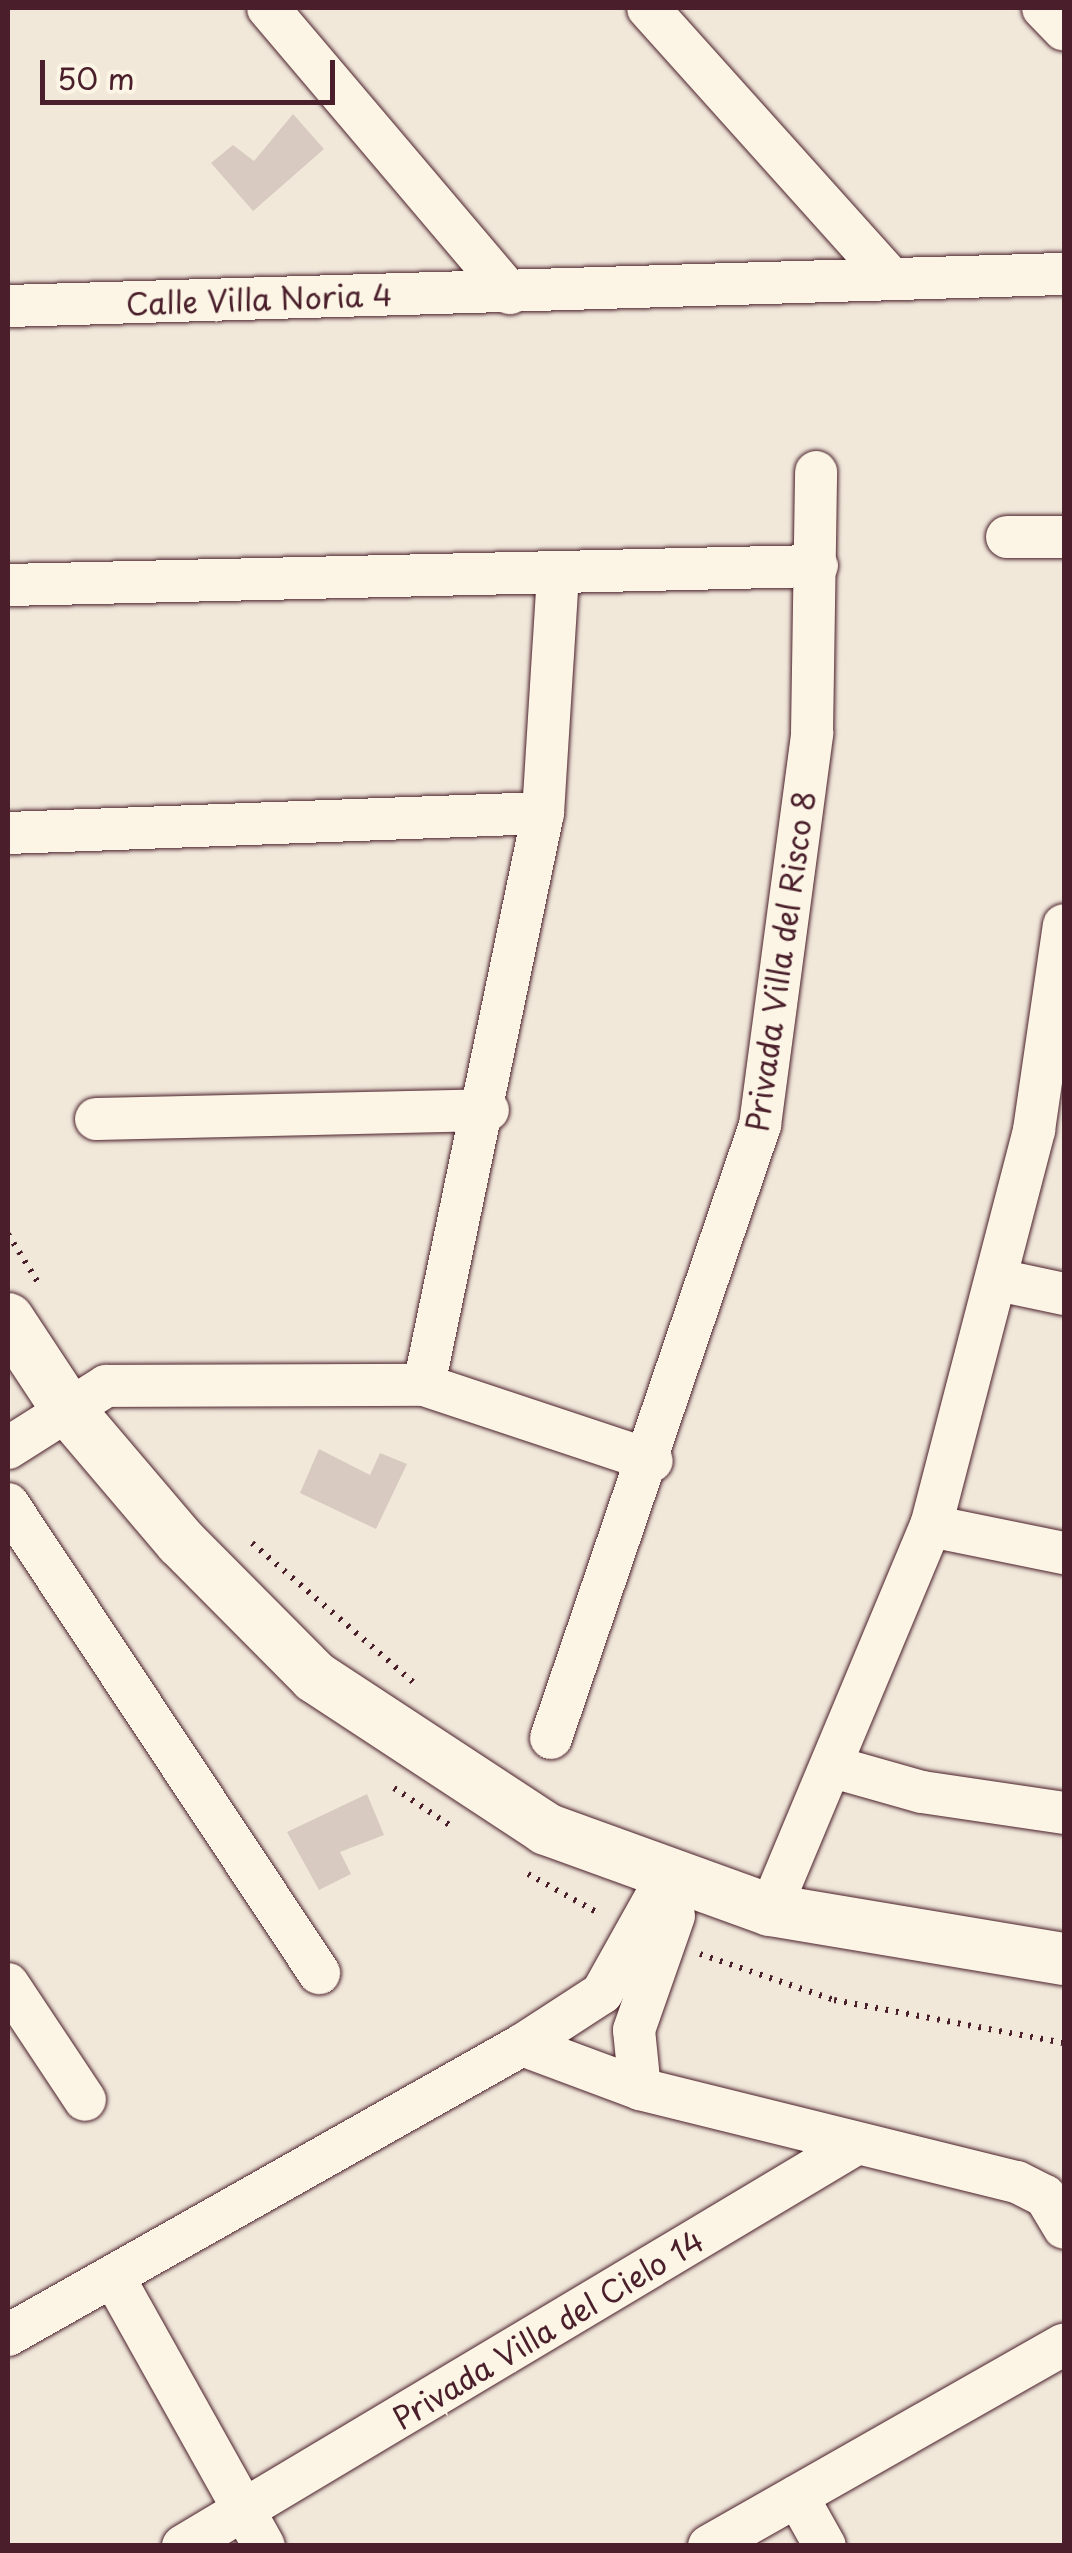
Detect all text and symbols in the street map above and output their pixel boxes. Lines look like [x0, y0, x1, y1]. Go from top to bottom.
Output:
scale bar [45, 40, 340, 102]
text: 50 m [57, 55, 135, 100]
street label: Calle Villa Noria 4 [124, 276, 394, 322]
street label: Privada Villa del Risco 8 [738, 787, 822, 1135]
street label: Privada Villa del Cielo 14 [385, 2221, 711, 2437]

